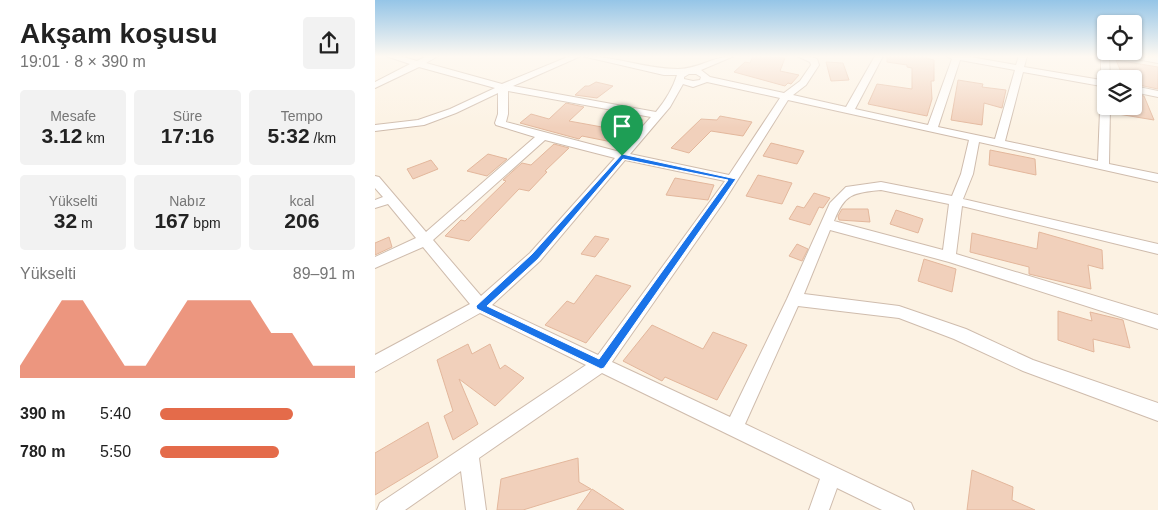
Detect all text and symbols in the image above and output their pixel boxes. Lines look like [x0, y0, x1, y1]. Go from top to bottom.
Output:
map controls [1097, 15, 1142, 115]
button: locate [1097, 15, 1142, 60]
button: share [303, 17, 355, 69]
text: Akşam koşusu [20, 18, 218, 49]
text: 19:01 · 8 × 390 m [20, 53, 146, 70]
button: layers [1097, 70, 1142, 115]
pin [601, 105, 643, 156]
text: Mesafe [50, 108, 96, 124]
text: Süre [173, 108, 202, 124]
text: Tempo [281, 108, 323, 124]
icon: arrive [608, 112, 636, 140]
text: 3.12 [41, 124, 82, 147]
text: 17:16 [161, 124, 214, 147]
text: 5:32 [268, 124, 310, 147]
text: km [82, 130, 105, 146]
text: /km [310, 130, 336, 146]
text: Yükselti [49, 193, 98, 209]
text: Nabız [169, 193, 206, 209]
text: kcal [289, 193, 314, 209]
text: 32 [54, 209, 77, 232]
text: 167 [154, 209, 189, 232]
text: 206 [284, 209, 319, 232]
text: m [77, 215, 93, 231]
text: bpm [189, 215, 221, 231]
text: Yükselti [20, 265, 76, 282]
text: 89–91 m [293, 265, 355, 282]
text: 390 m [20, 405, 65, 422]
text: 5:40 [100, 405, 131, 422]
text: 780 m [20, 443, 65, 460]
text: 5:50 [100, 443, 131, 460]

